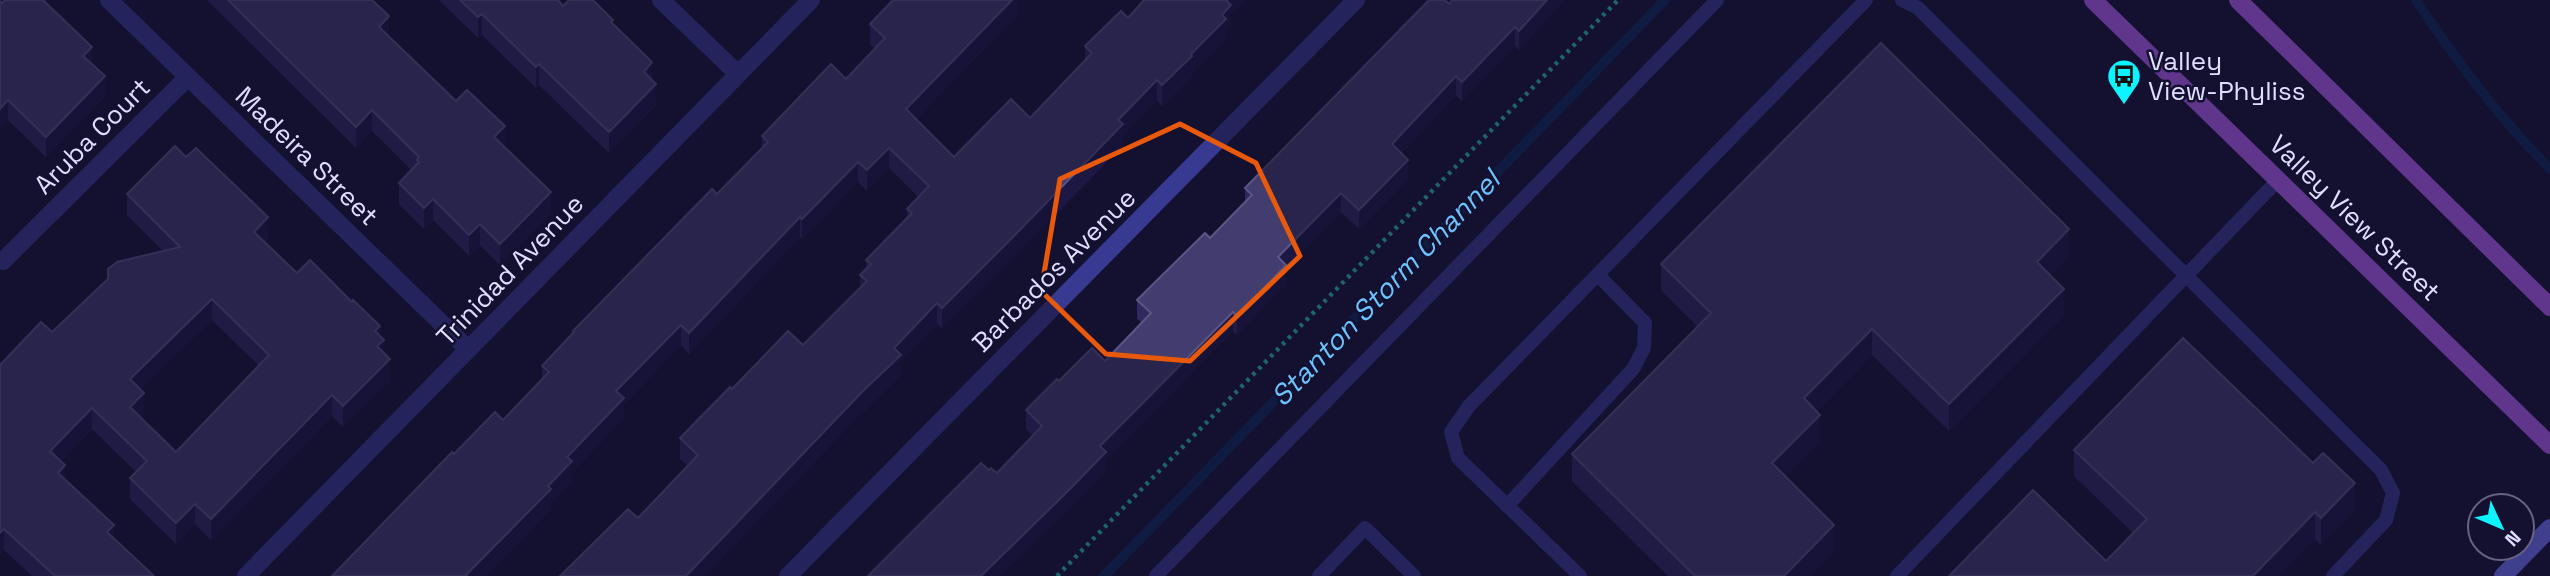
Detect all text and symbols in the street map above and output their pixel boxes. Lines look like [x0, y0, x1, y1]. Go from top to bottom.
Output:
place label: Valley View-Phyliss [2148, 44, 2305, 108]
bus stop icon: Valley View-Phyliss [2105, 57, 2143, 106]
street label: Aruba Court [27, 71, 157, 201]
street label: Madeira Street [228, 79, 386, 233]
street label: Valley View Street [2262, 128, 2448, 308]
water label: Stanton Storm Channel [1263, 160, 1509, 414]
street label: Barbados Avenue [965, 181, 1143, 359]
street label: Trinidad Avenue [429, 187, 591, 353]
north arrow [2466, 492, 2536, 562]
text: N [2499, 525, 2526, 552]

